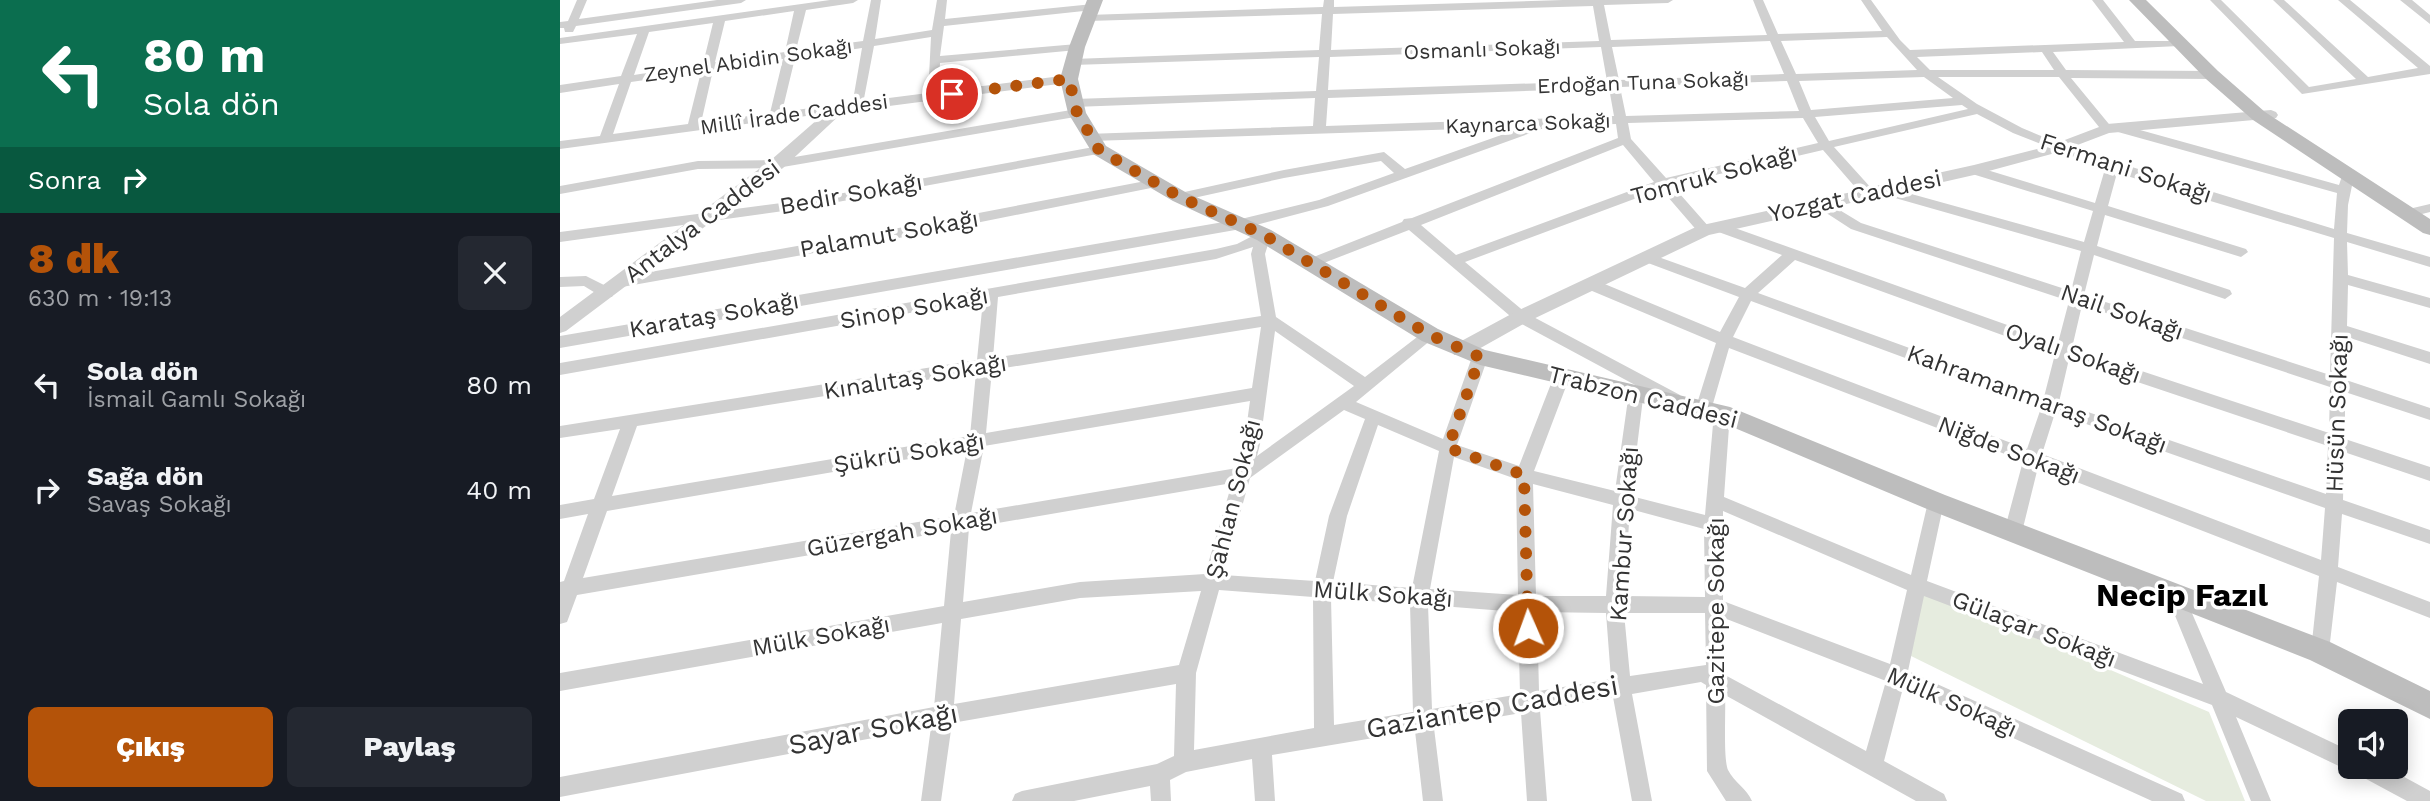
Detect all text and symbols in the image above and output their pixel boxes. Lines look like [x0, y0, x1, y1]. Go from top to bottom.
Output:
text: 80 m [143, 26, 265, 84]
icon: left [28, 28, 119, 119]
street label: Zeynel Abidin Sokağı [642, 33, 854, 87]
street label: Osmanlı Sokağı [1403, 34, 1561, 64]
pin [922, 64, 982, 124]
street label: Erdoğan Tuna Sokağı [1536, 66, 1750, 98]
icon: arrive [933, 75, 971, 113]
text: Sola dön [143, 85, 280, 123]
street label: Millî İrade Caddesi [699, 88, 889, 140]
street label: Kaynarca Sokağı [1445, 108, 1611, 138]
street label: Fermani Sokağı [2037, 127, 2215, 209]
street label: Tomruk Sokağı [1628, 139, 1800, 211]
street label: Antalya Caddesi [619, 153, 785, 289]
icon: right [115, 161, 153, 199]
street label: Yozgat Caddesi [1766, 164, 1944, 228]
text: Sonra [28, 165, 101, 195]
street label: Bedir Sokağı [778, 168, 924, 220]
street label: Palamut Sokağı [797, 205, 981, 263]
text: 8 dk [28, 234, 119, 283]
button: close [458, 236, 532, 310]
street label: Nail Sokağı [2057, 278, 2187, 346]
street label: Sinop Sokağı [838, 281, 990, 335]
text: 630 m · 19:13 [28, 285, 172, 312]
street label: Karataş Sokağı [627, 286, 801, 344]
street label: Oyalı Sokağı [2002, 317, 2144, 389]
street label: Hüsün Sokağı [2320, 333, 2354, 493]
street label: Kahramanmaraş Sokağı [1903, 339, 2171, 459]
street label: Kınalıtaş Sokağı [822, 349, 1008, 405]
text: Sola dön [87, 356, 198, 386]
street label: Trabzon Caddesi [1546, 360, 1740, 434]
icon: left [28, 366, 66, 404]
text: 80 m [466, 370, 532, 400]
text: İsmail Gamlı Sokağı [87, 386, 306, 413]
street label: Niğde Sokağı [1934, 410, 2084, 490]
street label: Şahlan Sokağı [1200, 416, 1266, 582]
street label: Şükrü Sokağı [832, 427, 986, 479]
street label: Kambur Sokağı [1604, 446, 1644, 622]
text: Sağa dön [87, 461, 204, 491]
icon: right [28, 471, 66, 509]
text: 40 m [466, 475, 532, 505]
text: Savaş Sokağı [87, 491, 232, 518]
street label: Güzergah Sokağı [804, 501, 1000, 563]
street label: Gazitepe Sokağı [1702, 517, 1730, 705]
street label: Mülk Sokağı [1312, 575, 1454, 613]
district label: Necip Fazıl [2096, 576, 2268, 614]
street label: Gülaçar Sokağı [1948, 585, 2120, 673]
position arrow [1491, 591, 1565, 665]
street label: Mülk Sokağı [750, 610, 892, 662]
street label: Mülk Sokağı [1883, 661, 2021, 743]
street label: Gaziantep Caddesi [1364, 669, 1620, 745]
street label: Sayar Sokağı [786, 696, 960, 762]
button: Çıkış [28, 707, 273, 787]
button: Paylaş [287, 707, 532, 787]
map controls [2338, 709, 2408, 779]
button: sound [2338, 709, 2408, 779]

